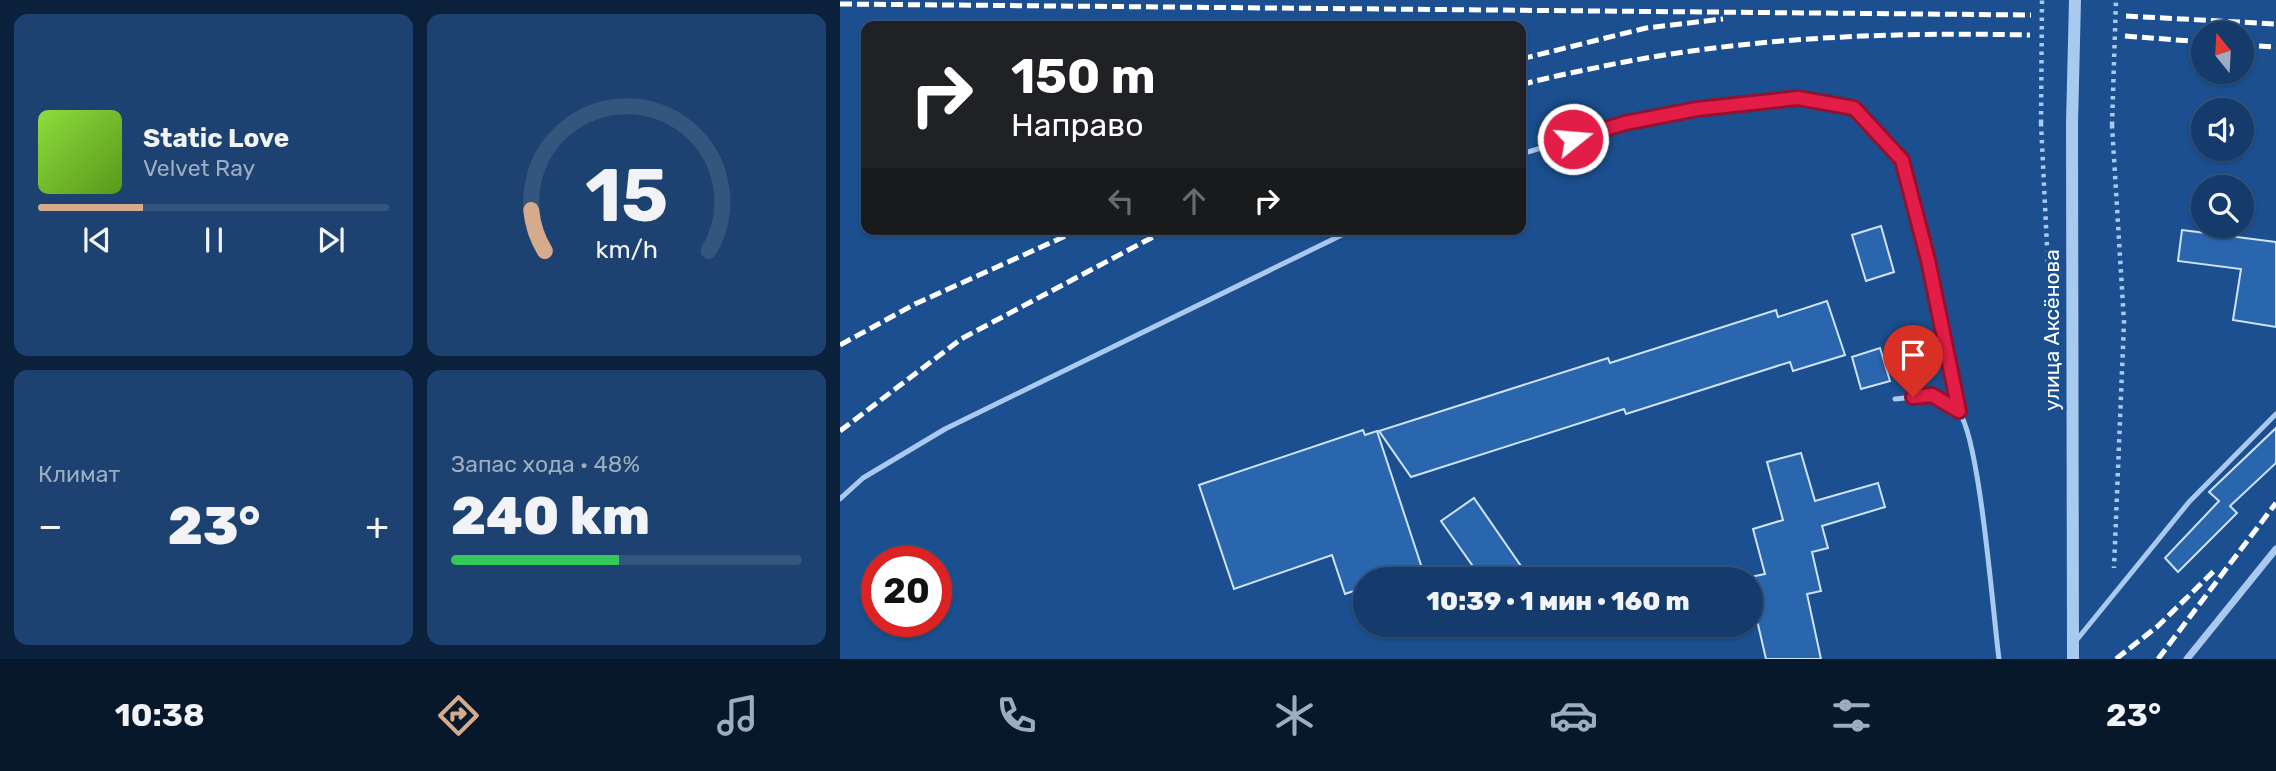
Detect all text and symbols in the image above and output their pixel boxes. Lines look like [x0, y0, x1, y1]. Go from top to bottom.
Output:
north arrow [2191, 21, 2254, 84]
map controls [2191, 21, 2254, 238]
text: 150 m [1011, 47, 1156, 105]
icon: right [896, 49, 987, 140]
button: sound [2191, 98, 2254, 161]
position arrow [1536, 102, 1610, 176]
text: Направо [1011, 106, 1144, 144]
text: Static Love [143, 123, 289, 154]
text: 15 [585, 153, 668, 239]
text: Velvet Ray [143, 154, 255, 182]
button: search [2191, 175, 2254, 238]
icon: left [1102, 182, 1140, 220]
icon: ahead [1175, 182, 1213, 220]
icon: right [1248, 182, 1286, 220]
icon: previous [78, 221, 116, 259]
icon: pause [195, 221, 233, 259]
icon: next [312, 221, 350, 259]
text: km/h [595, 235, 658, 264]
street label: улица Аксёнова [2039, 249, 2064, 411]
pin [1883, 325, 1943, 397]
icon: arrive [1894, 336, 1932, 374]
text: Запас хода · 48% [451, 450, 640, 478]
text: Климат [38, 460, 120, 488]
text: 240 km [451, 485, 650, 547]
text: 23° [168, 495, 260, 557]
text: − [38, 503, 63, 549]
text: + [365, 503, 389, 549]
speed limit sign: 20 [861, 546, 952, 637]
text: 10:39 · 1 мин · 160 m [1426, 586, 1690, 617]
icon: directions [434, 691, 483, 740]
icon: music [713, 691, 762, 740]
icon: phone [992, 691, 1041, 740]
icon: climate [1270, 691, 1319, 740]
icon: car [1549, 691, 1598, 740]
icon: filters [1827, 691, 1876, 740]
text: 10:38 [115, 696, 205, 734]
text: 23° [2106, 696, 2161, 734]

